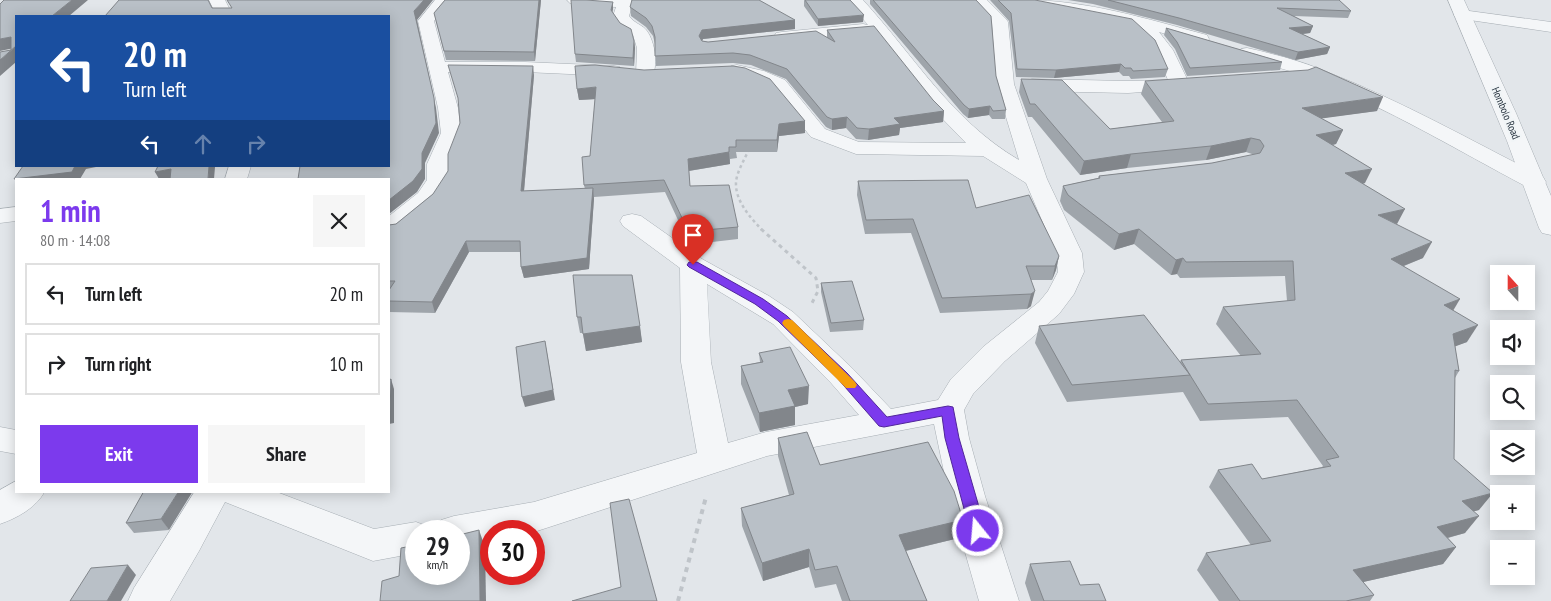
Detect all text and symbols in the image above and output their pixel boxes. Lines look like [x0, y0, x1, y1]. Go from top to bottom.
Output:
text: 20 m [123, 31, 187, 77]
icon: left [40, 35, 105, 100]
text: Turn left [123, 75, 187, 103]
street label: Hombolo Road [1489, 85, 1523, 142]
icon: left [136, 130, 164, 158]
icon: ahead [189, 130, 217, 158]
icon: right [242, 130, 270, 158]
text: 1 min [40, 191, 101, 230]
button: close [313, 195, 365, 247]
pin [672, 214, 714, 265]
icon: arrive [679, 221, 707, 249]
text: 80 m · 14:08 [40, 230, 111, 250]
north arrow [1490, 265, 1535, 310]
map controls [1490, 265, 1535, 585]
icon: left [42, 280, 70, 308]
text: Turn left [85, 282, 142, 306]
text: 20 m [330, 282, 363, 306]
button: sound [1490, 320, 1535, 365]
icon: right [42, 350, 70, 378]
text: Turn right [85, 352, 151, 376]
text: 10 m [330, 352, 363, 376]
button: search [1490, 375, 1535, 420]
button: Exit [40, 425, 198, 483]
button: Share [208, 425, 365, 483]
button: layers [1490, 430, 1535, 475]
button: + [1490, 485, 1535, 530]
position arrow [951, 504, 1003, 556]
speed limit sign: 30 [480, 520, 545, 585]
text: 29 [426, 530, 449, 562]
button: − [1490, 540, 1535, 585]
text: km/h [427, 557, 448, 572]

